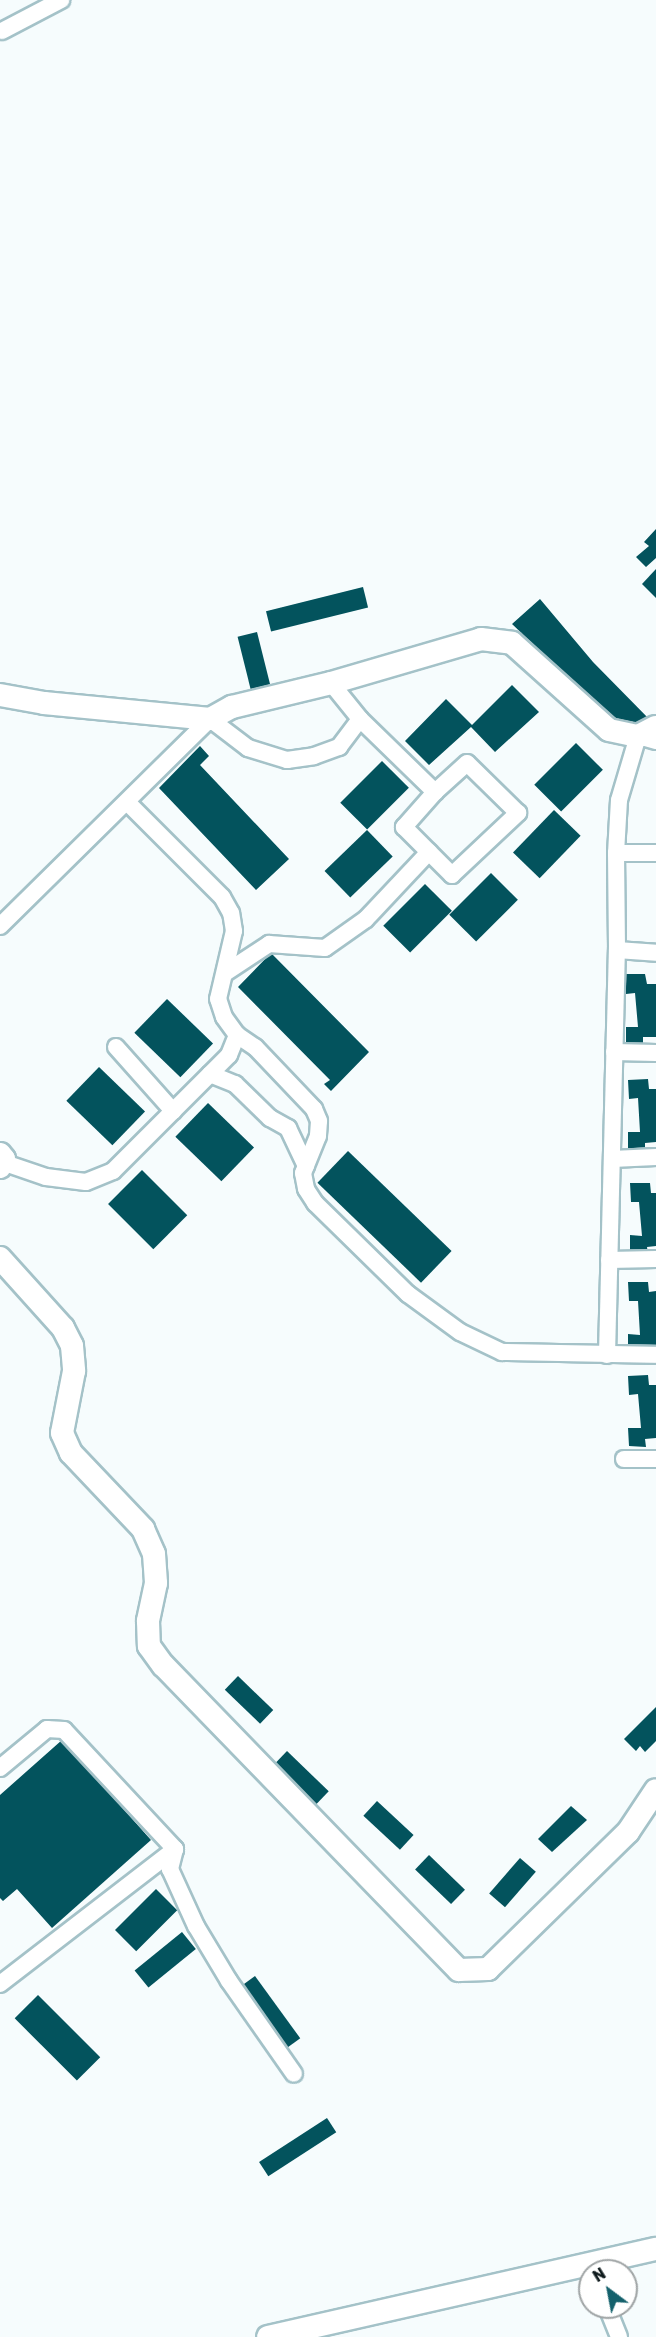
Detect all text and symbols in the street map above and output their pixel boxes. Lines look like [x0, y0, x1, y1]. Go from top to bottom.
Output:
north arrow [578, 2259, 638, 2319]
text: N [589, 2264, 609, 2286]

